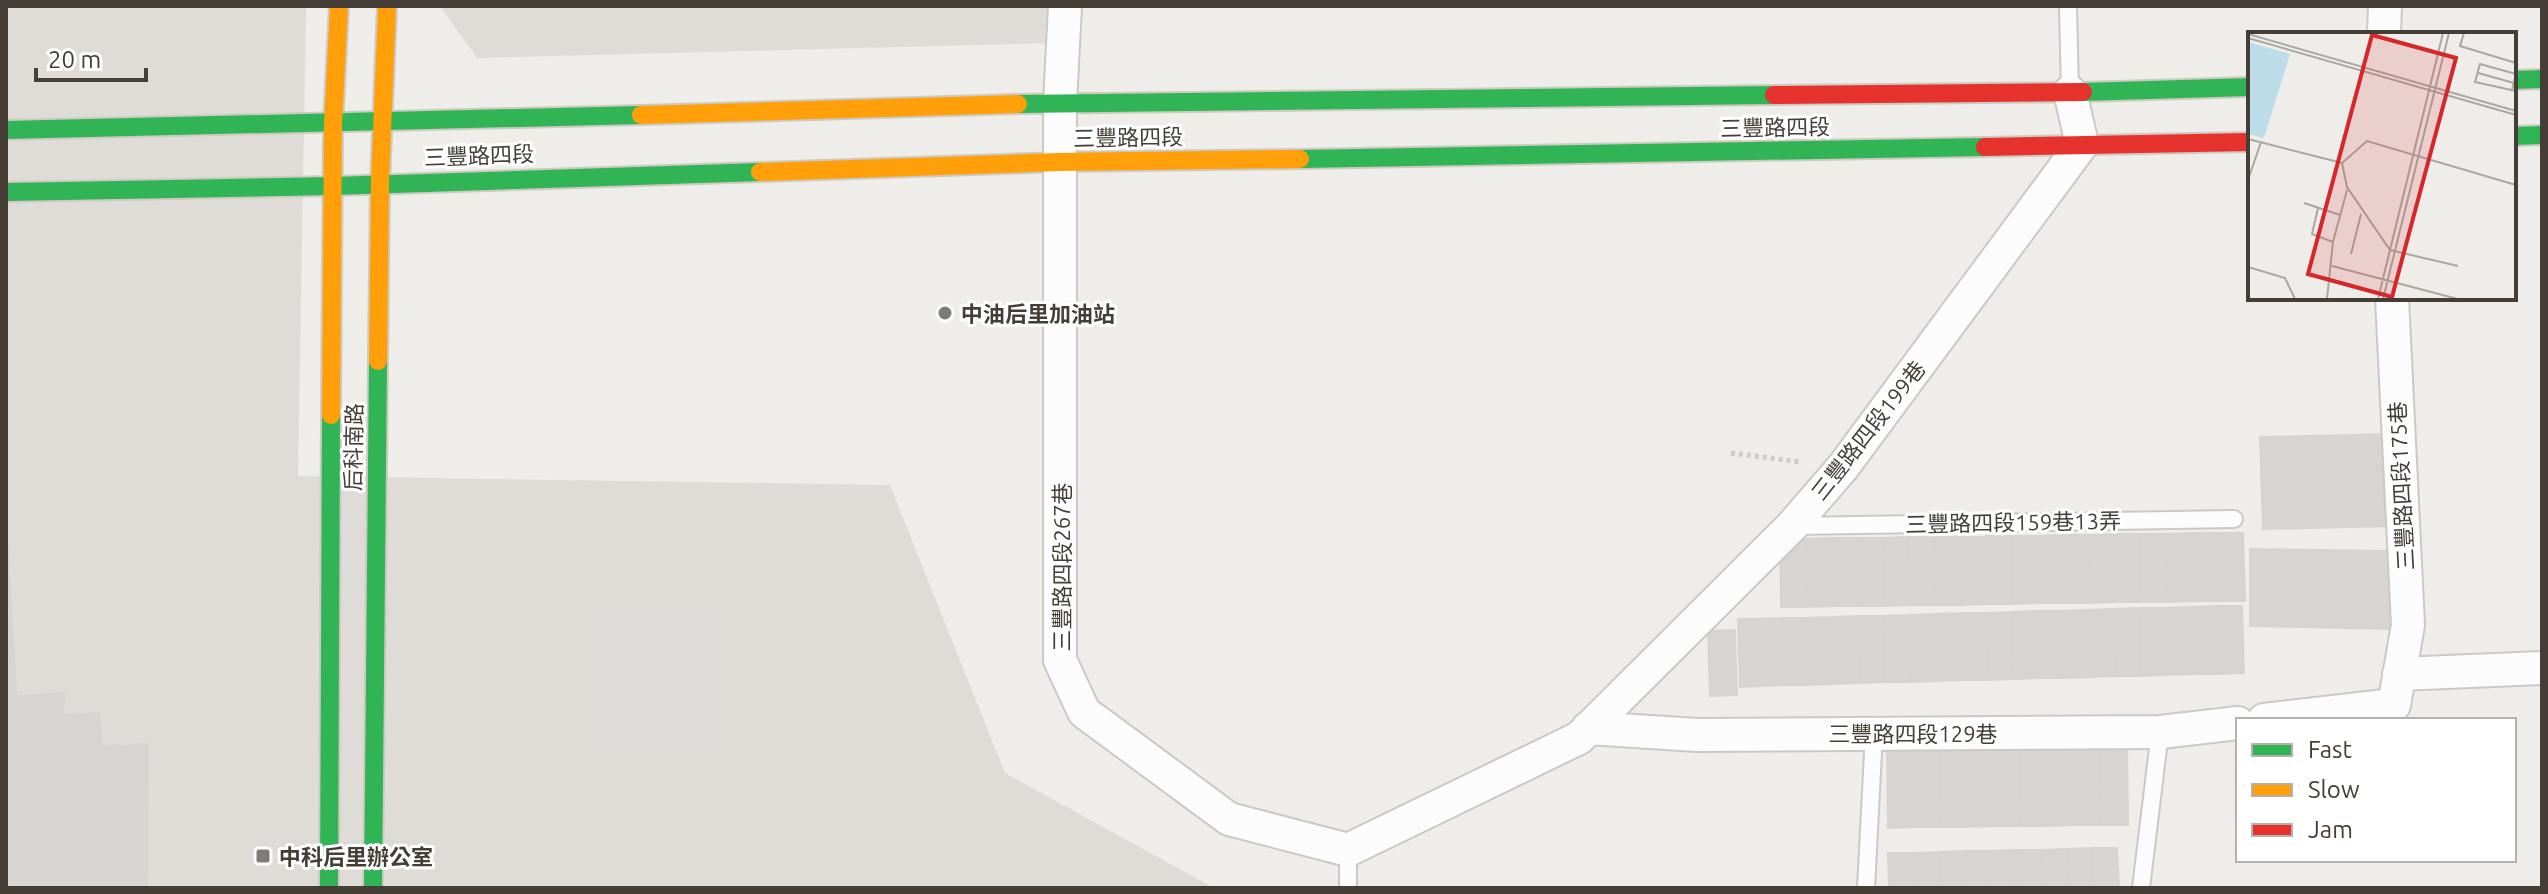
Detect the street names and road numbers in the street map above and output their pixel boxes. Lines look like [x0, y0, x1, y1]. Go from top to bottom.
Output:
street label: 三豐路四段 [1720, 114, 1830, 140]
street label: 三豐路四段 [1073, 124, 1183, 150]
street label: 三豐路四段 [424, 141, 534, 169]
street label: 三豐路四段199巷 [1806, 356, 1930, 504]
street label: 三豐路四段175巷 [2384, 401, 2418, 571]
street label: 后科南路 [340, 403, 366, 491]
street label: 三豐路四段267巷 [1049, 482, 1074, 652]
street label: 三豐路四段159巷13弄 [1905, 508, 2121, 536]
street label: 三豐路四段129巷 [1828, 721, 1998, 746]

